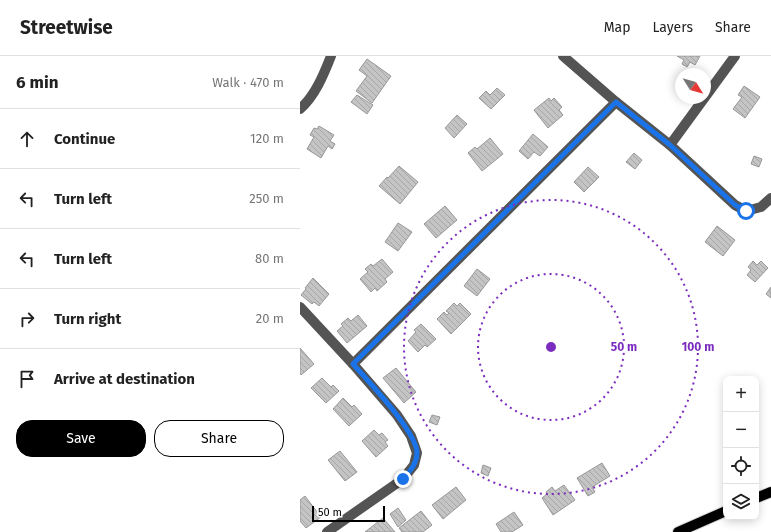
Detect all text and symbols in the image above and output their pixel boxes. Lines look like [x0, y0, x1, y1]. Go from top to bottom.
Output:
text: Streetwise [20, 16, 113, 39]
text: Map [604, 19, 630, 36]
text: Layers [652, 19, 693, 36]
text: Share [715, 19, 751, 36]
north arrow [675, 68, 711, 104]
text: 6 min [16, 72, 59, 93]
text: Walk · 470 m [212, 75, 284, 90]
icon: ahead [16, 128, 38, 150]
text: Continue [54, 130, 115, 148]
text: 120 m [250, 131, 284, 146]
icon: left [16, 188, 38, 210]
text: Turn left [54, 190, 112, 208]
text: 250 m [249, 191, 284, 206]
route start [737, 202, 755, 220]
icon: left [16, 248, 38, 270]
text: Turn left [54, 250, 112, 268]
text: 80 m [255, 251, 284, 266]
icon: right [16, 308, 38, 330]
text: Turn right [54, 310, 121, 328]
text: 20 m [256, 311, 284, 326]
centre of rings [544, 340, 558, 354]
text: 50 m [611, 340, 637, 354]
text: 100 m [682, 340, 714, 354]
icon: arrive [16, 368, 38, 390]
text: Arrive at destination [54, 370, 195, 388]
map controls [723, 376, 759, 520]
button: + [723, 376, 759, 412]
button: − [723, 412, 759, 448]
button: Save [16, 420, 146, 457]
button: Share [154, 420, 284, 457]
button: locate [723, 448, 759, 484]
route end [394, 470, 412, 488]
button: layers [723, 484, 759, 520]
scale bar [312, 504, 385, 523]
text: 50 m [318, 506, 342, 519]

